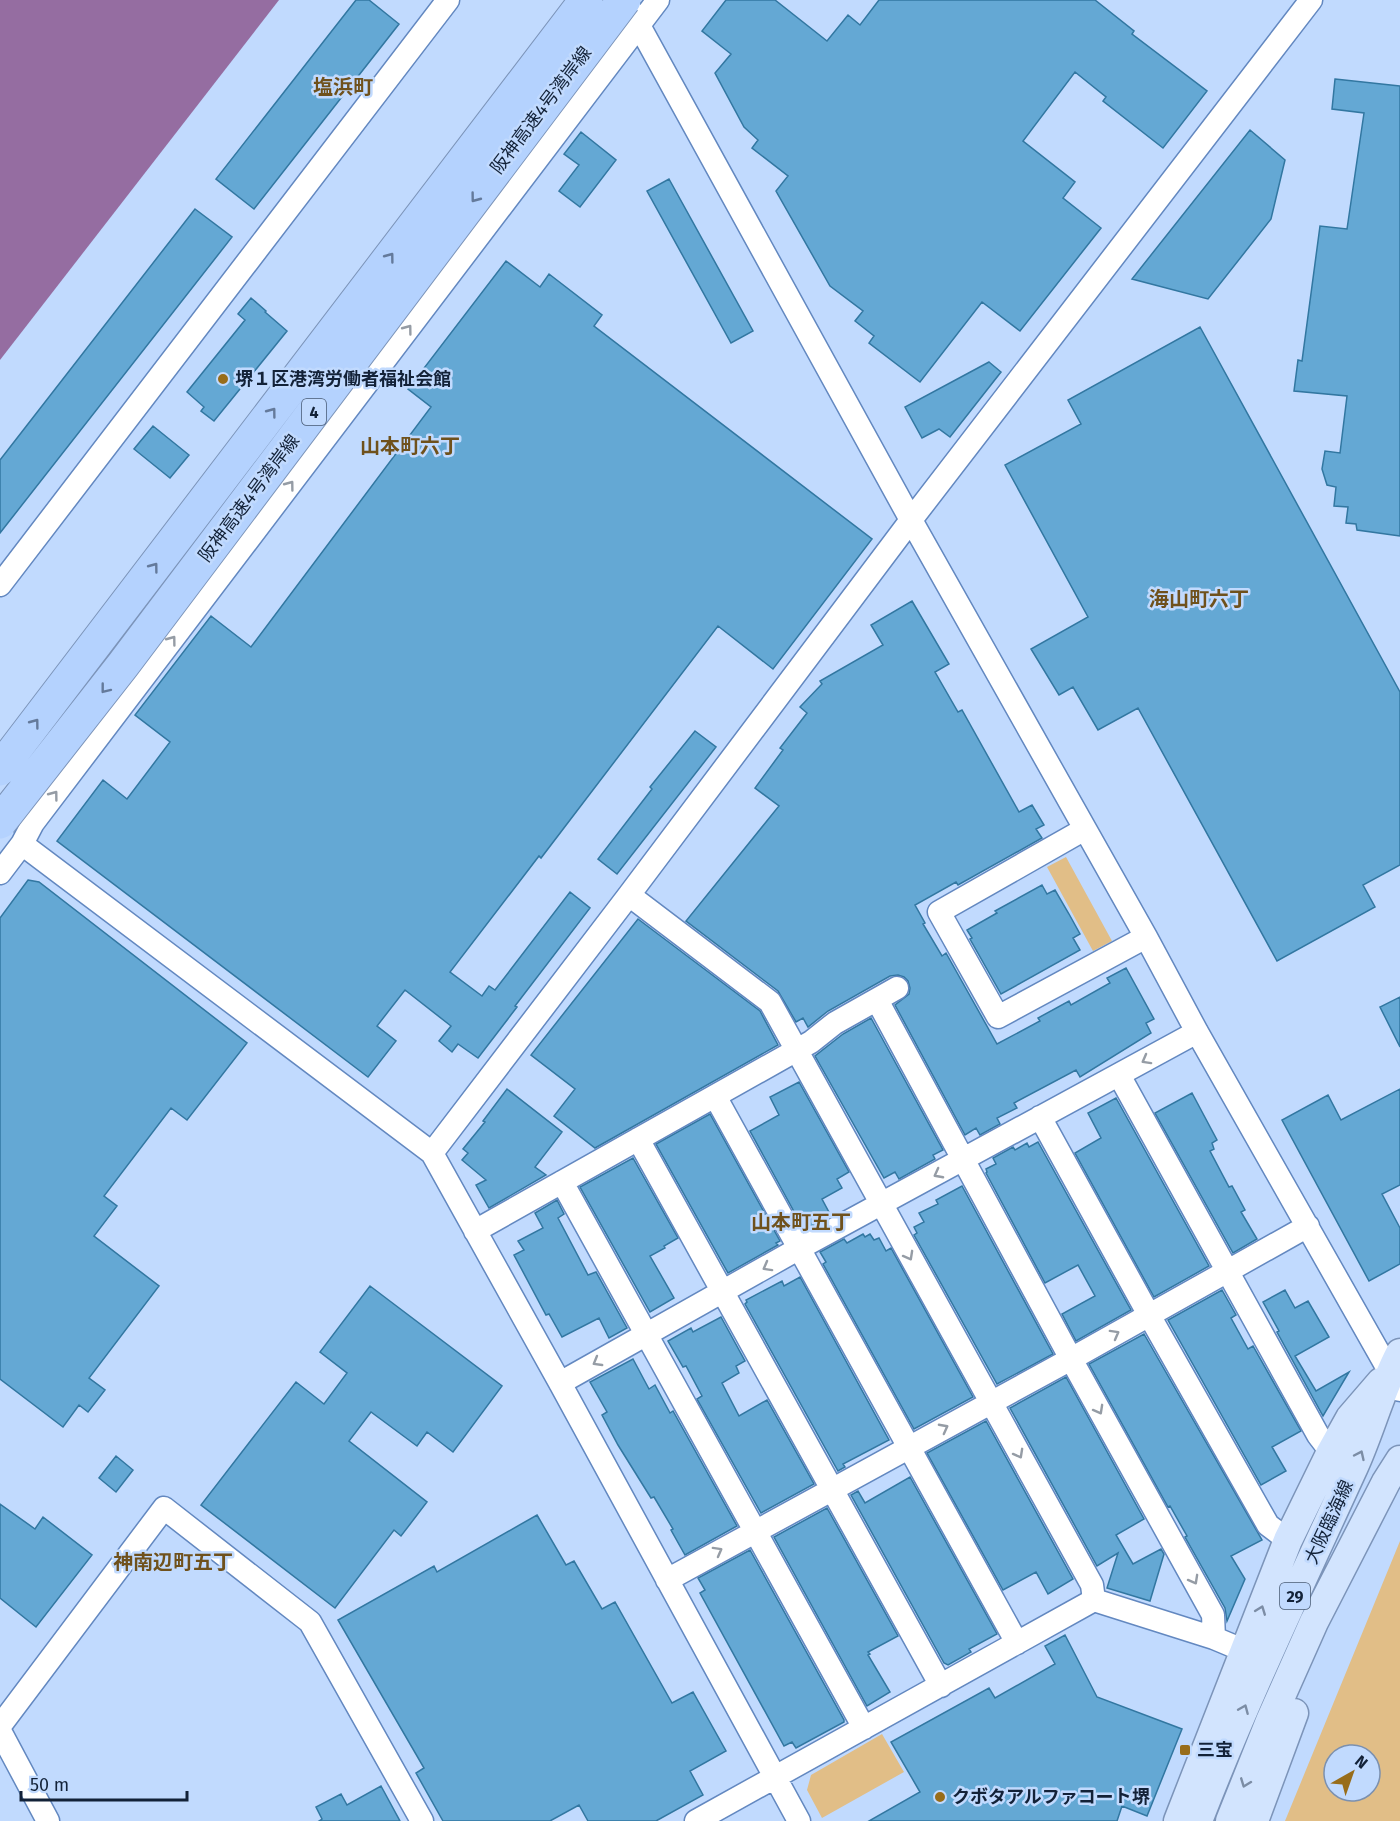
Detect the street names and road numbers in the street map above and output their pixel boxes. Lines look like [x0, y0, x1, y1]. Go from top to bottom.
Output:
street label: 阪神高速4号湾岸線 [486, 42, 596, 178]
road number: 4 [302, 399, 326, 425]
street label: 阪神高速4号湾岸線 [194, 430, 304, 566]
street label: 大阪臨海線 [1300, 1477, 1358, 1567]
road number: 29 [1280, 1583, 1310, 1609]

